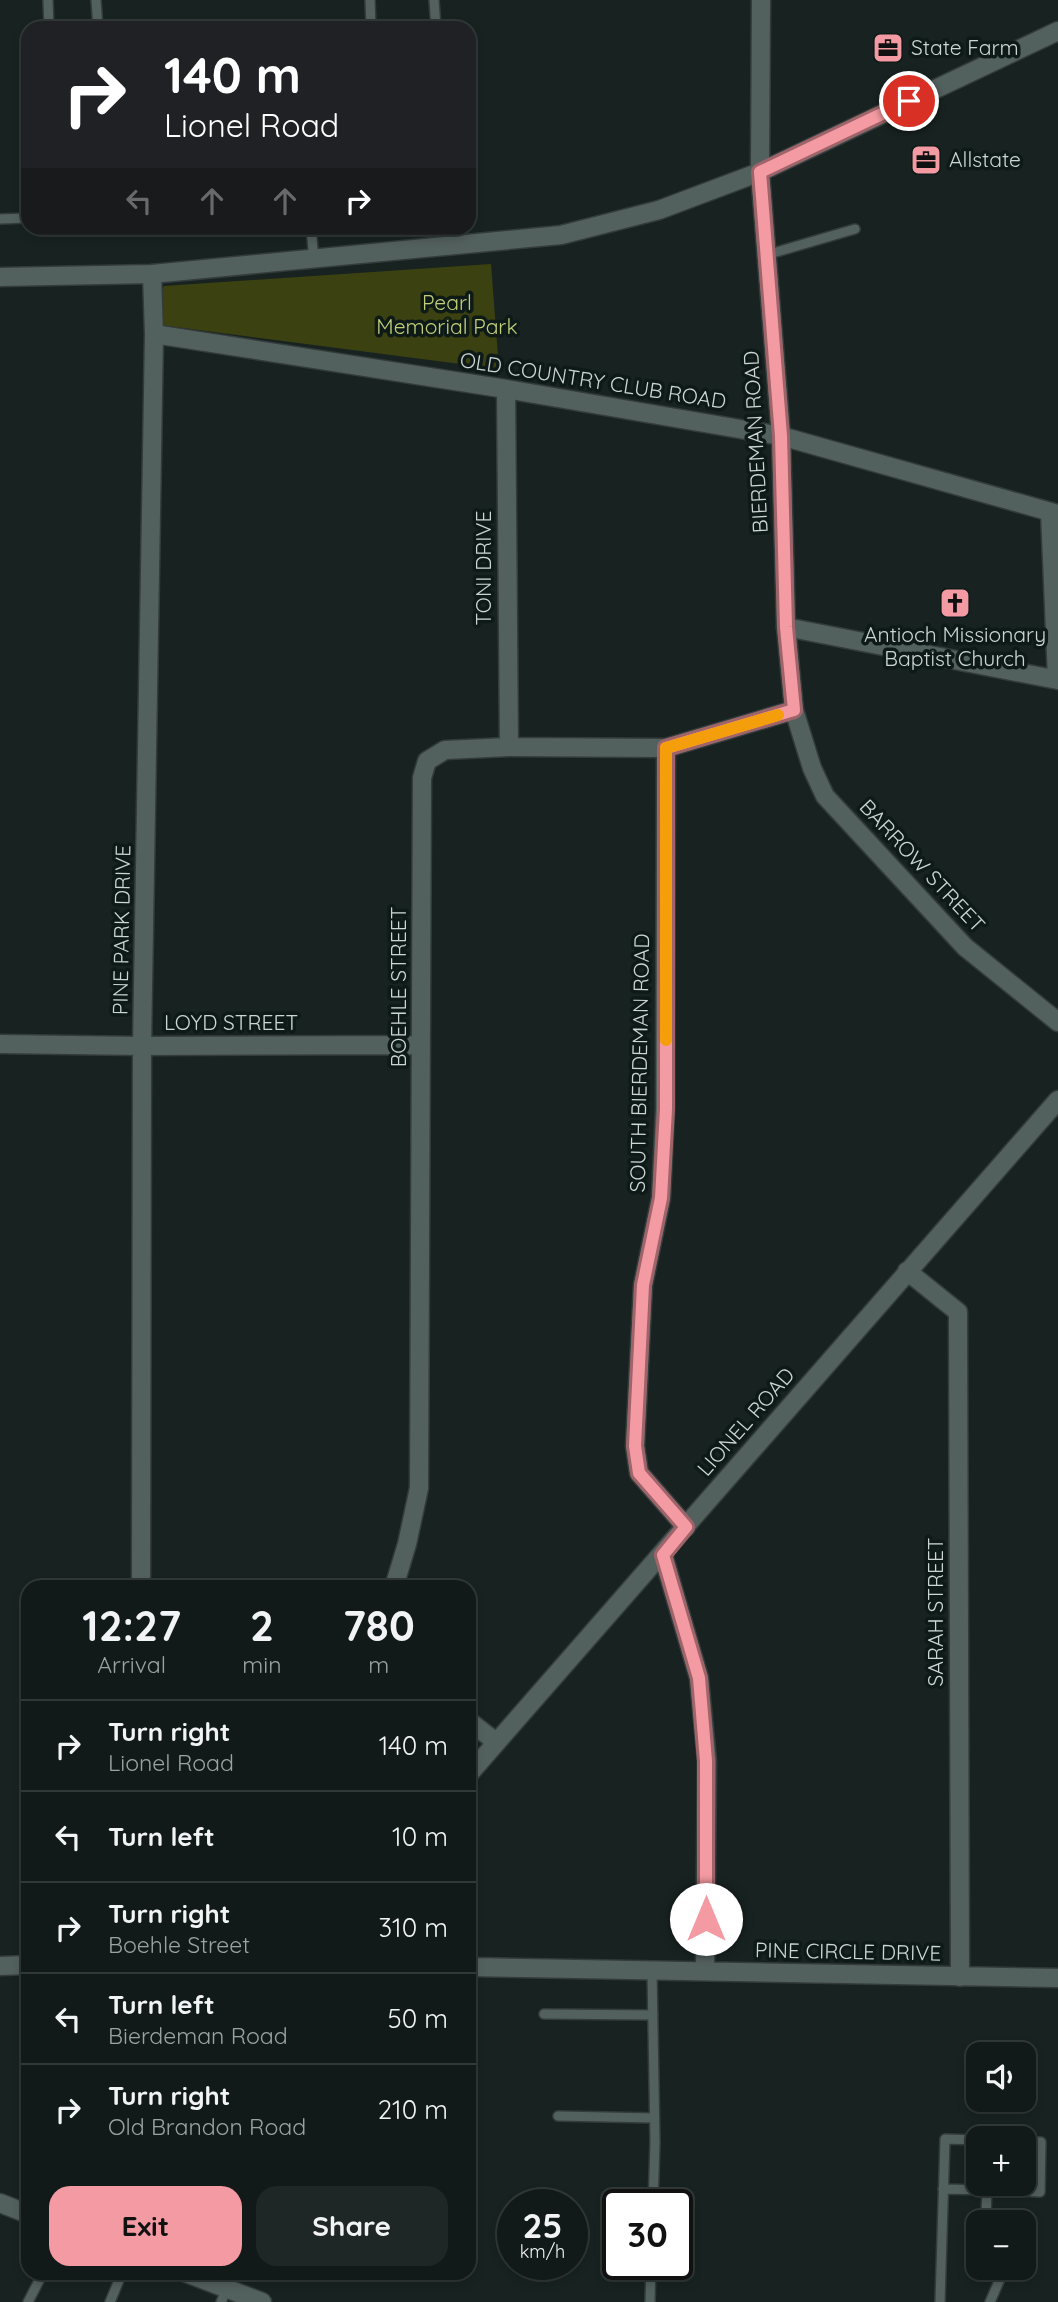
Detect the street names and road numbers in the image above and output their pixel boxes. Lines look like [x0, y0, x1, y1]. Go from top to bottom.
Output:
street label: OLD COUNTRY CLUB ROAD [458, 346, 728, 414]
street label: BIERDEMAN ROAD [737, 350, 773, 534]
street label: TONI DRIVE [470, 511, 496, 625]
street label: BARROW STREET [854, 793, 991, 937]
street label: PINE PARK DRIVE [107, 845, 135, 1015]
street label: BOEHLE STREET [385, 907, 411, 1067]
street label: SOUTH BIERDEMAN ROAD [624, 933, 654, 1193]
street label: LOYD STREET [164, 1009, 298, 1035]
street label: LIONEL ROAD [691, 1362, 799, 1481]
street label: SARAH STREET [922, 1538, 948, 1687]
street label: PINE CIRCLE DRIVE [755, 1936, 941, 1966]

